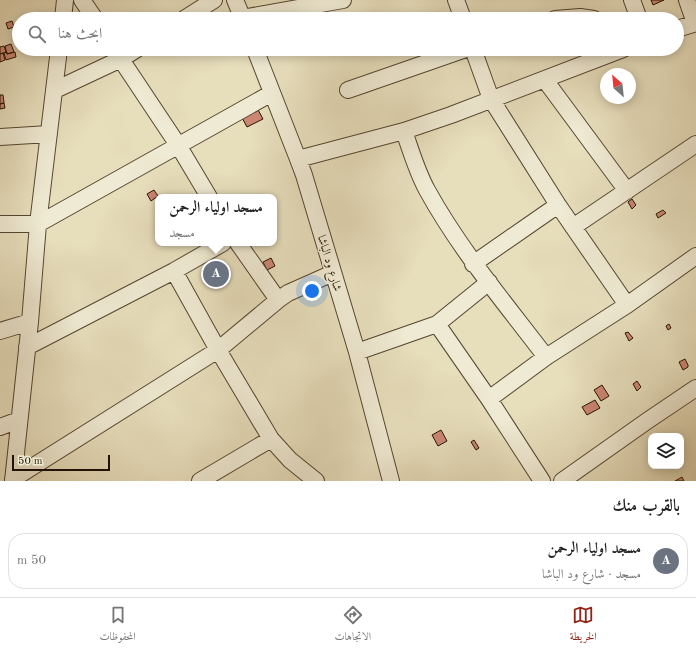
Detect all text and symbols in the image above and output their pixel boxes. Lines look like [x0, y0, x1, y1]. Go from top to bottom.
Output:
search box [12, 12, 684, 56]
icon: search [26, 23, 48, 45]
text: ابحث هنا [58, 27, 102, 42]
north arrow [600, 68, 636, 104]
popup [155, 194, 277, 246]
text: مسجد اولياء الرحمن [169, 201, 263, 216]
text: مسجد [169, 227, 195, 240]
street label: شارع ود الباشا [311, 234, 343, 294]
pin: A [203, 259, 229, 289]
your location [302, 281, 322, 301]
map controls [648, 433, 684, 469]
button: layers [648, 433, 684, 469]
scale bar [12, 453, 110, 472]
text: 50 m [18, 456, 43, 467]
text: بالقرب منك [612, 498, 680, 515]
text: مسجد اولياء الرحمن [547, 542, 641, 557]
text: 50 m [17, 554, 46, 567]
text: A [661, 554, 671, 567]
text: مسجد · شارع ود الباشا [542, 568, 641, 581]
tab: المحفوظات [99, 604, 136, 647]
tab: الاتجاهات [334, 604, 371, 647]
tab: الخريطة [570, 604, 597, 647]

